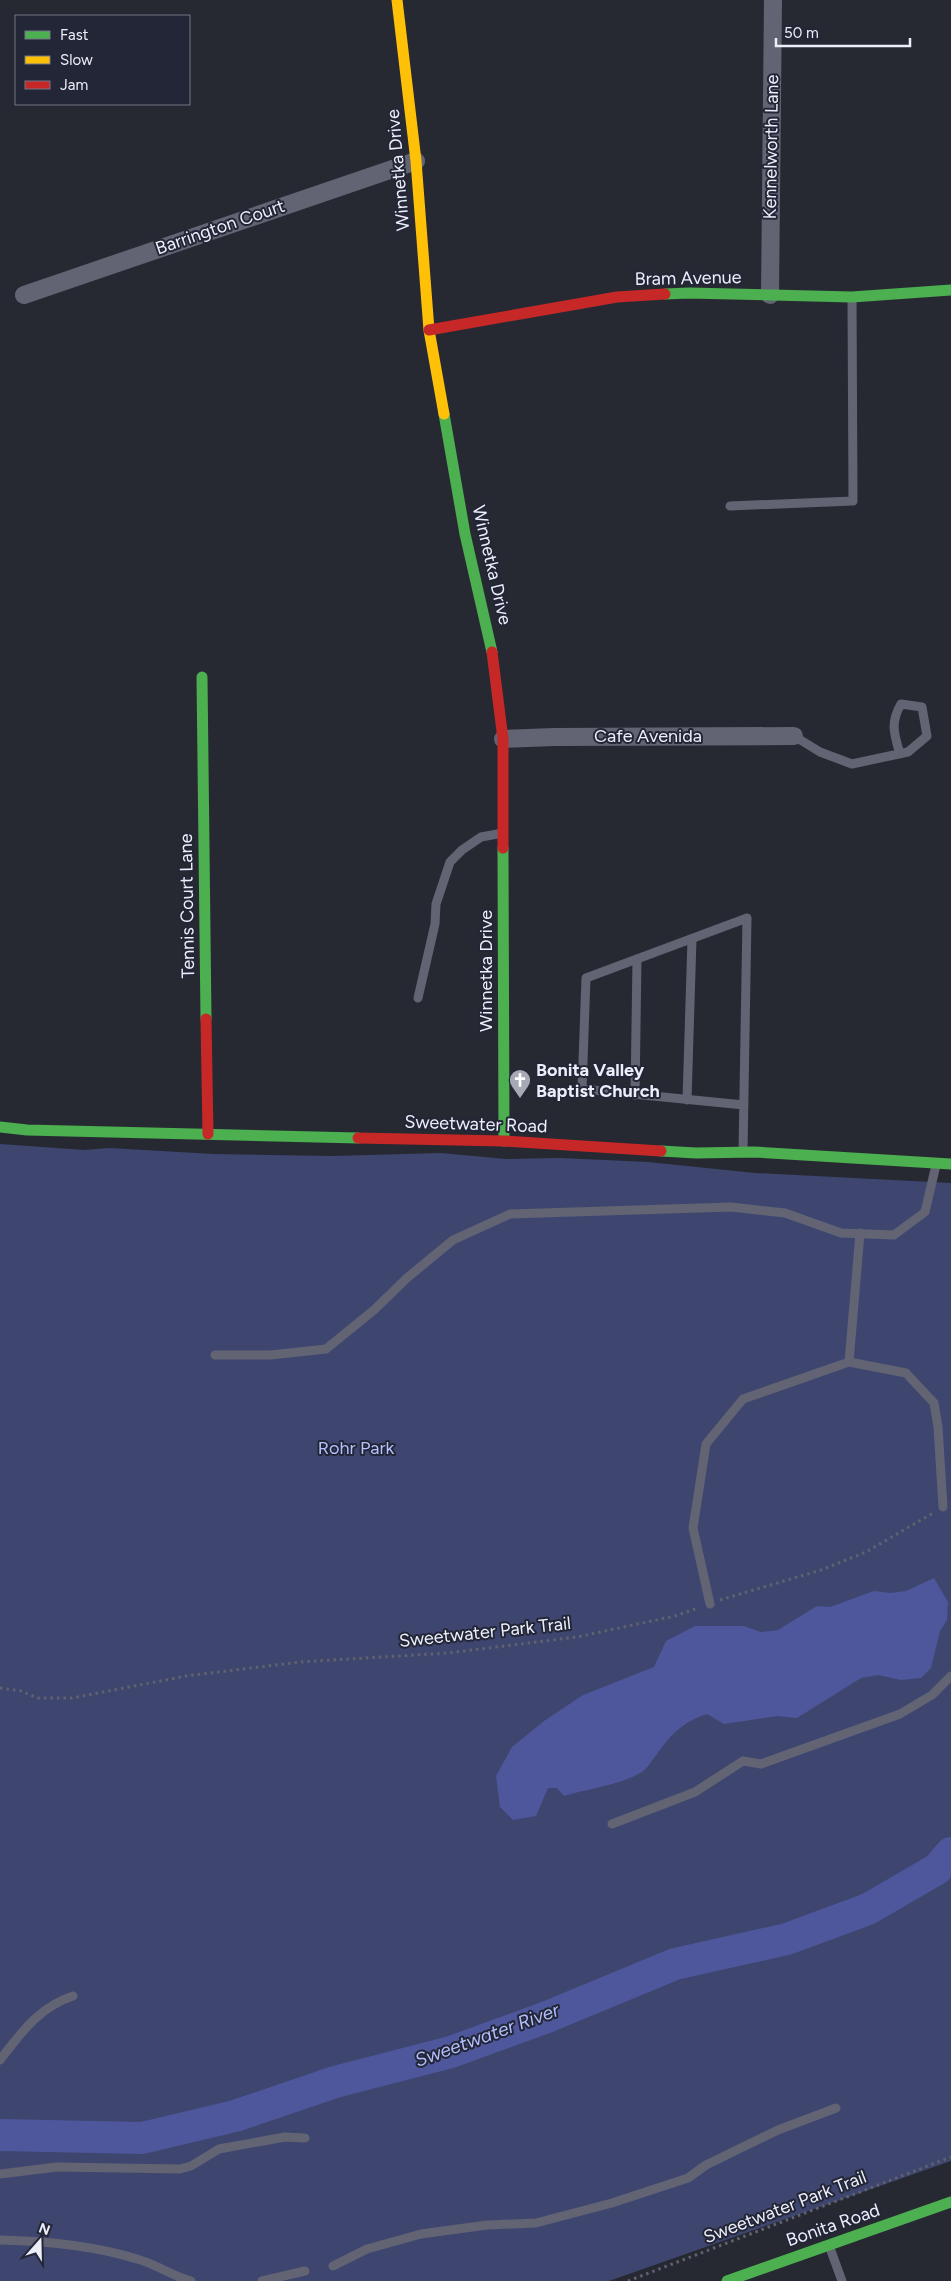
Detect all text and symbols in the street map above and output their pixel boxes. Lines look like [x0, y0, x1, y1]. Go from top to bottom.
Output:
legend [15, 15, 190, 105]
scale bar [776, 15, 910, 47]
text: 50 m [784, 24, 819, 42]
text: Fast [60, 26, 89, 44]
text: Slow [60, 51, 93, 69]
street label: Kennelworth Lane [759, 74, 783, 220]
text: Jam [60, 76, 88, 94]
street label: Winnetka Drive [382, 108, 414, 232]
street label: Barrington Court [153, 195, 288, 259]
street label: Bram Avenue [634, 266, 742, 290]
street label: Winnetka Drive [468, 503, 516, 627]
street label: Cafe Avenida [594, 725, 702, 747]
street label: Tennis Court Lane [175, 833, 199, 979]
street label: Winnetka Drive [475, 910, 497, 1032]
place label: Bonita Valley Baptist Church [536, 1059, 660, 1102]
church icon: Bonita Valley Baptist Church [508, 1068, 532, 1099]
street label: Sweetwater Road [404, 1111, 548, 1137]
park label: Rohr Park [318, 1437, 395, 1459]
street label: Sweetwater Park Trail [398, 1612, 572, 1652]
water label: Sweetwater River [412, 1998, 563, 2072]
street label: Sweetwater Park Trail [700, 2166, 870, 2248]
street label: Bonita Road [783, 2199, 883, 2251]
north arrow [15, 2216, 65, 2266]
text: N [36, 2219, 52, 2239]

